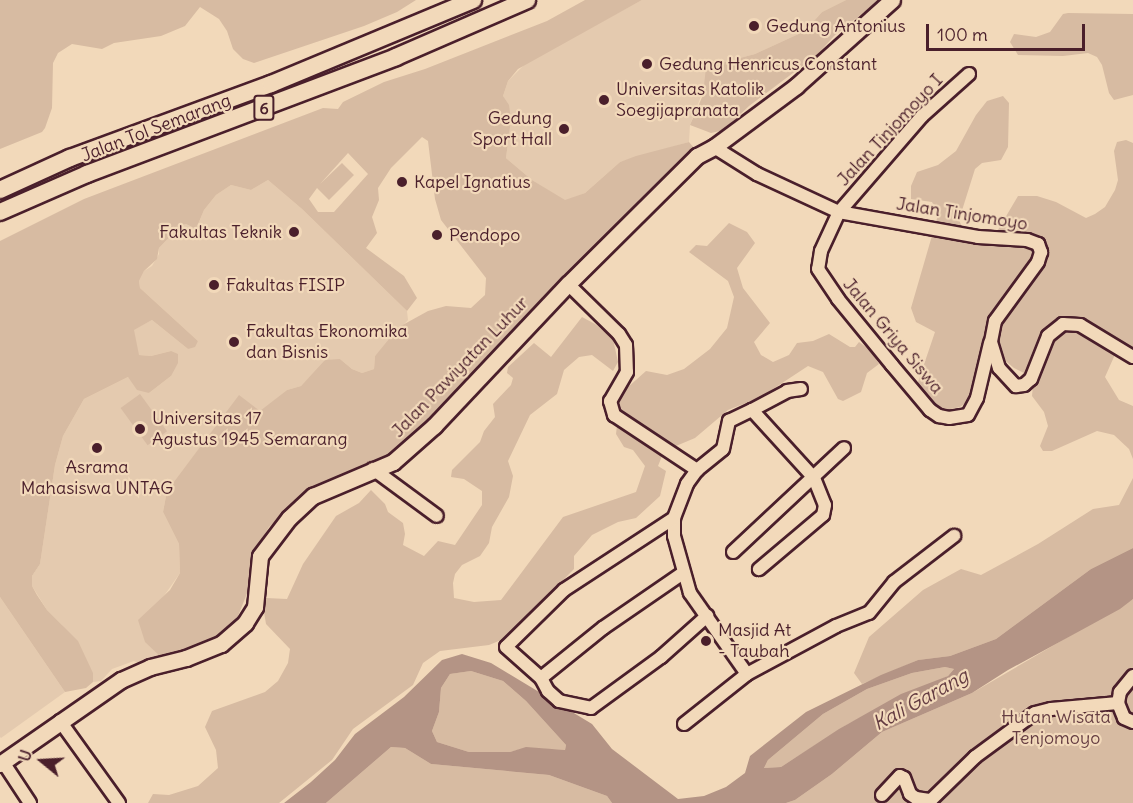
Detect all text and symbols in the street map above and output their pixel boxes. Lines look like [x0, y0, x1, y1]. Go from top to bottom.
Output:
scale bar [929, 12, 1088, 50]
place label: Gedung Antonius [766, 15, 906, 37]
marker: Gedung Antonius [747, 19, 761, 33]
text: 100 m [937, 23, 988, 46]
place label: Gedung Henricus Constant [659, 53, 877, 75]
marker: Gedung Henricus Constant [640, 57, 654, 71]
street label: Jalan Tinjomoyo I [833, 70, 947, 190]
place label: Universitas Katolik Soegijapranata [616, 79, 764, 122]
street label: Jalan Tol Semarang [78, 89, 234, 167]
marker: Universitas Katolik Soegijapranata [597, 93, 611, 107]
road number: 6 [252, 95, 276, 121]
place label: Gedung Sport Hall [473, 108, 552, 150]
marker: Gedung Sport Hall [557, 122, 571, 136]
place label: Kapel Ignatius [414, 171, 531, 193]
marker: Kapel Ignatius [395, 175, 409, 189]
street label: Jalan Tinjomoyo [895, 193, 1029, 235]
place label: Fakultas Teknik [159, 221, 282, 243]
place label: Pendopo [449, 224, 520, 246]
marker: Fakultas Teknik [287, 225, 301, 239]
marker: Pendopo [430, 228, 444, 242]
place label: Fakultas FISIP [226, 274, 345, 296]
street label: Jalan Griya Siswa [838, 274, 948, 398]
marker: Fakultas FISIP [207, 278, 221, 292]
street label: Jalan Pawiyatan Luhur [387, 292, 533, 442]
place label: Fakultas Ekonomika dan Bisnis [246, 321, 408, 364]
marker: Fakultas Ekonomika dan Bisnis [227, 335, 241, 349]
place label: Universitas 17 Agustus 1945 Semarang [152, 408, 348, 450]
marker: Universitas 17 Agustus 1945 Semarang [133, 422, 147, 436]
marker: Asrama Mahasiswa UNTAG [90, 441, 104, 455]
place label: Asrama Mahasiswa UNTAG [21, 457, 173, 500]
place label: Masjid At - Taubah [718, 620, 791, 662]
marker: Masjid At - Taubah [699, 634, 713, 648]
water label: Kali Garang [868, 663, 972, 735]
park label: Hutan Wisata Tenjomoyo [1001, 707, 1111, 750]
north arrow [12, 731, 72, 791]
text: U [14, 747, 36, 764]

